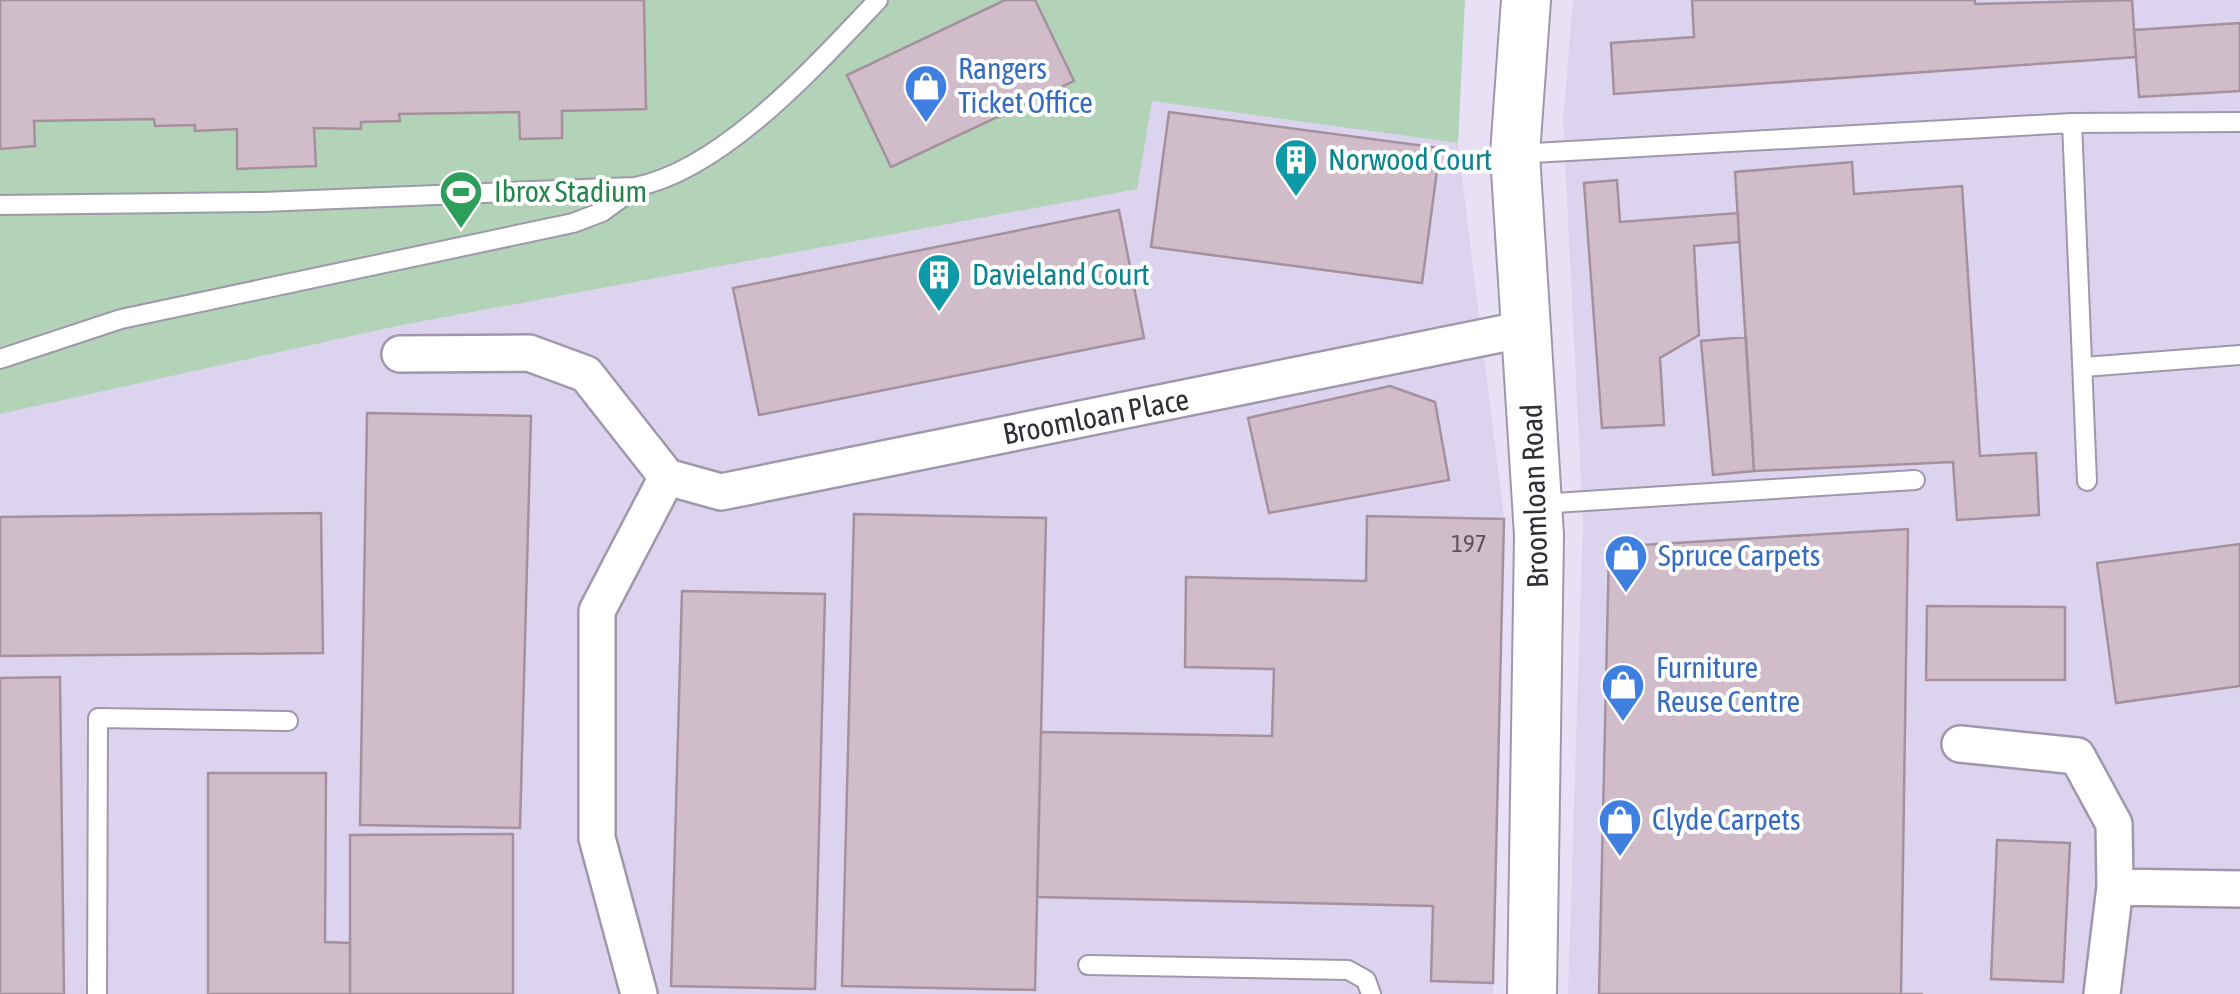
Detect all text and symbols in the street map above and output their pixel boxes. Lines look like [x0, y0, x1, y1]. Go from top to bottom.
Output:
place label: Rangers Ticket Office [958, 51, 1093, 119]
shop icon: Rangers Ticket Office [903, 63, 949, 124]
building icon: Norwood Court [1273, 137, 1319, 198]
place label: Norwood Court [1328, 142, 1492, 176]
sports icon: Ibrox Stadium [438, 169, 484, 230]
place label: Ibrox Stadium [494, 174, 647, 208]
building icon: Davieland Court [916, 252, 962, 313]
place label: Davieland Court [972, 257, 1150, 291]
street label: Broomloan Place [1000, 381, 1192, 451]
street label: Broomloan Road [1514, 403, 1554, 589]
house number: 197 [1451, 529, 1487, 557]
shop icon: Spruce Carpets [1603, 533, 1649, 594]
place label: Spruce Carpets [1658, 538, 1820, 572]
place label: Furniture Reuse Centre [1656, 650, 1800, 718]
shop icon: Furniture Reuse Centre [1600, 662, 1646, 723]
shop icon: Clyde Carpets [1597, 797, 1643, 858]
place label: Clyde Carpets [1652, 802, 1801, 836]

